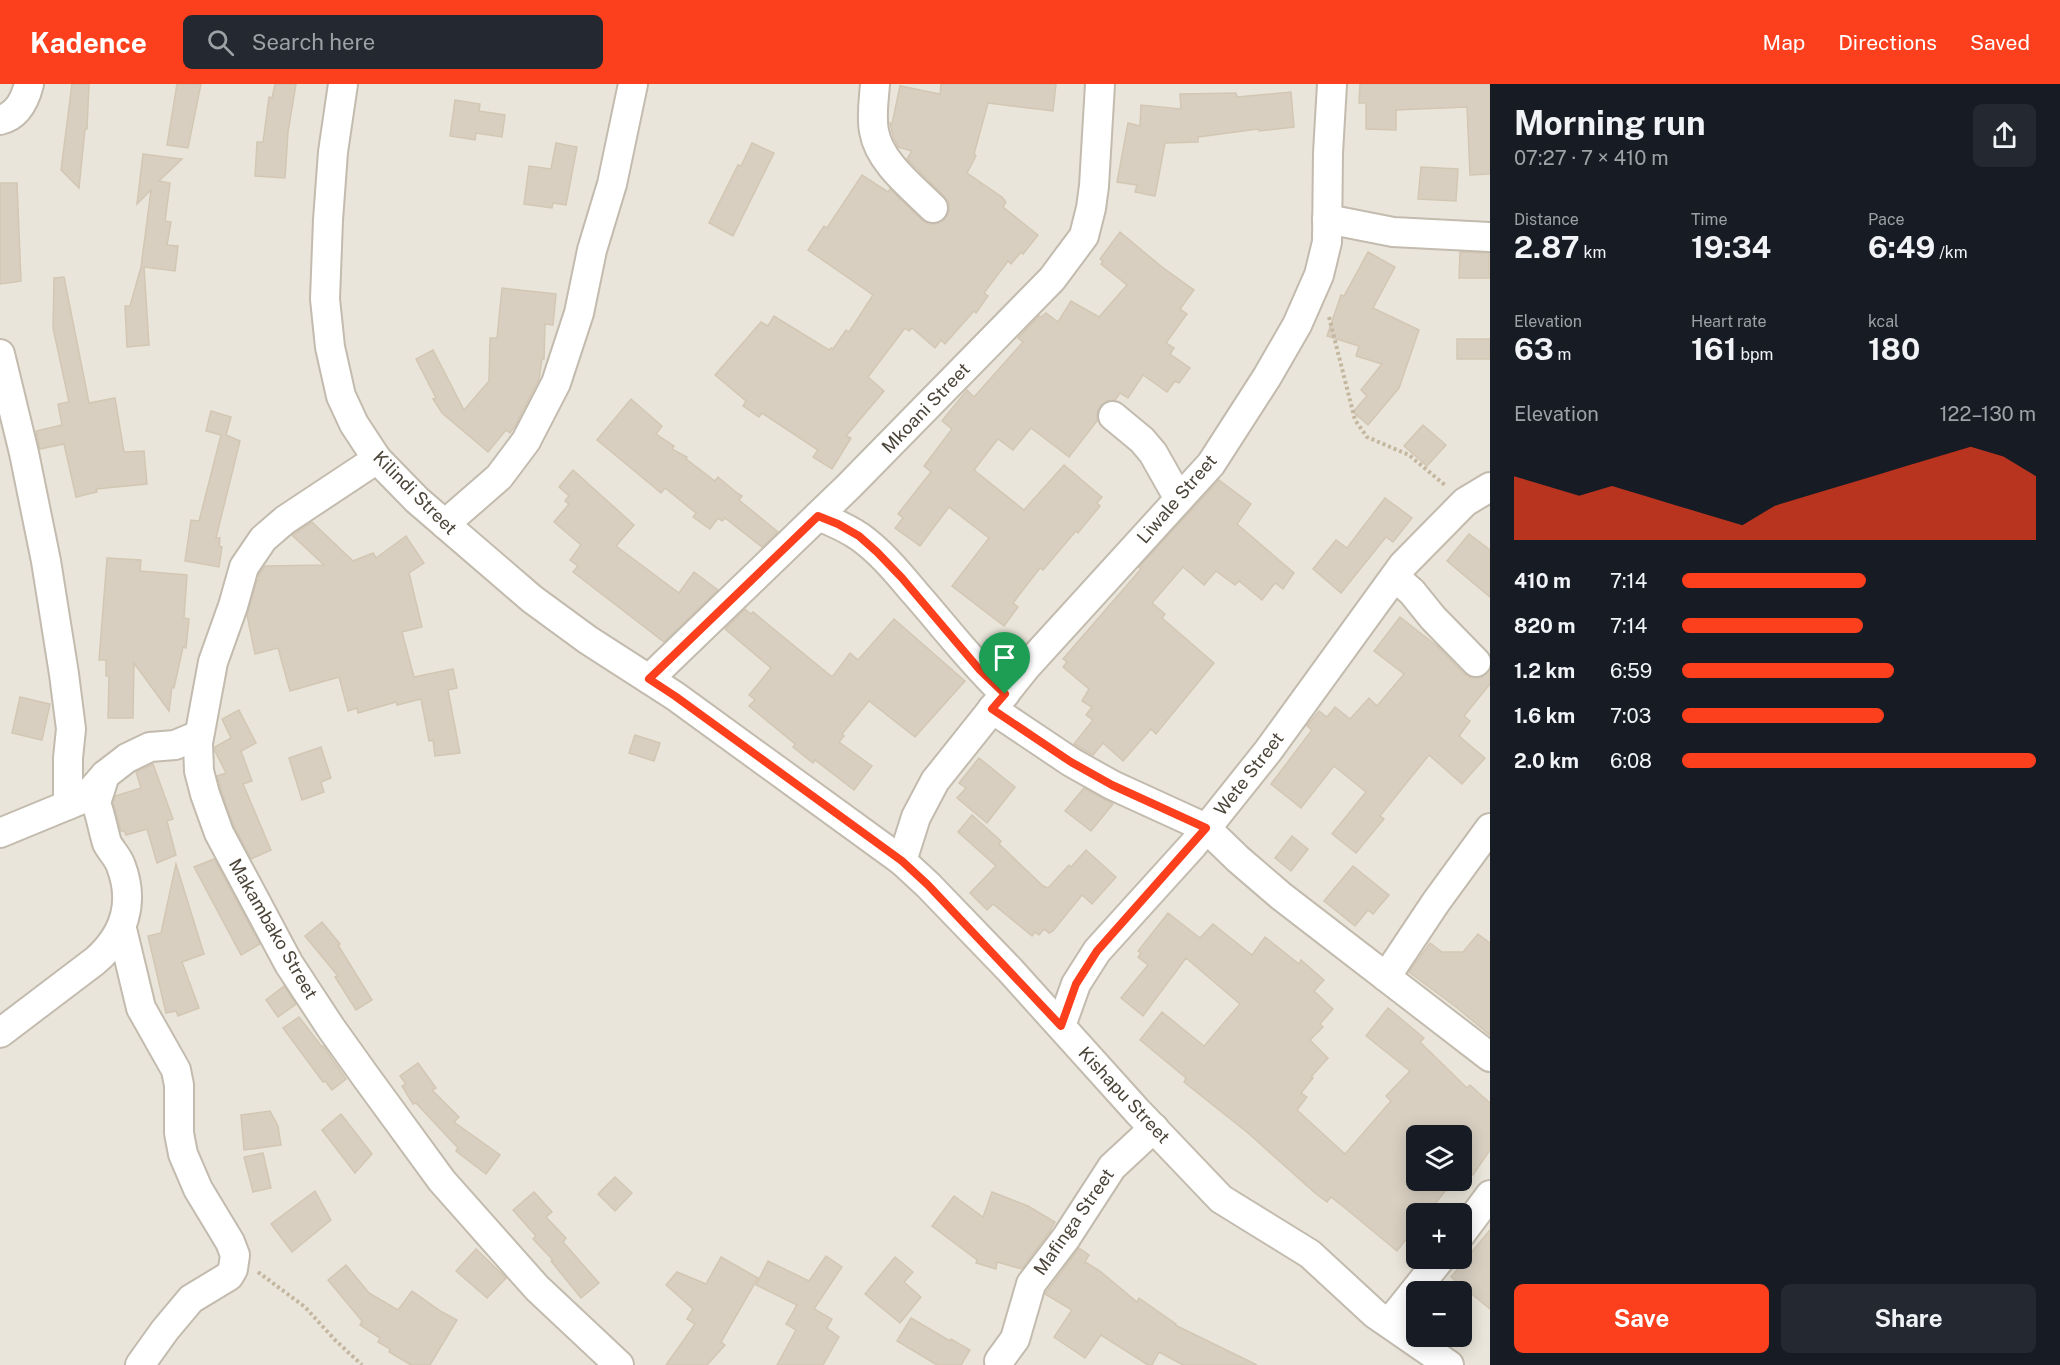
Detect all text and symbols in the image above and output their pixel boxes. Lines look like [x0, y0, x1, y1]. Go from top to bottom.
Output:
search box [183, 15, 603, 69]
text: Kadence [30, 26, 147, 59]
icon: search [204, 26, 237, 59]
text: Search here [252, 29, 375, 55]
text: Map [1763, 30, 1805, 55]
text: Directions [1838, 30, 1937, 55]
text: Saved [1970, 30, 2030, 55]
text: Morning run [1514, 104, 1706, 142]
button: share [1973, 104, 2036, 167]
text: 07:27 · 7 × 410 m [1514, 146, 1669, 170]
text: Distance [1514, 210, 1579, 229]
text: Time [1691, 210, 1727, 229]
text: Pace [1868, 210, 1905, 229]
text: 2.87 [1514, 229, 1580, 265]
text: 19:34 [1691, 229, 1771, 265]
text: 6:49 [1868, 229, 1935, 265]
text: km [1580, 243, 1606, 262]
text: /km [1935, 243, 1968, 262]
text: Elevation [1514, 312, 1582, 331]
text: Heart rate [1691, 312, 1767, 331]
text: kcal [1868, 312, 1899, 331]
text: 63 [1514, 331, 1554, 367]
text: 161 [1691, 331, 1737, 367]
text: 180 [1868, 331, 1920, 367]
text: m [1554, 345, 1571, 364]
text: bpm [1737, 345, 1773, 364]
street label: Mkoani Street [877, 358, 974, 457]
text: Elevation [1514, 402, 1599, 426]
text: 122–130 m [1939, 402, 2036, 426]
street label: Kilindi Street [369, 447, 461, 539]
street label: Liwale Street [1132, 450, 1221, 547]
text: 410 m [1514, 569, 1571, 593]
text: 7:14 [1610, 569, 1647, 593]
text: 820 m [1514, 614, 1575, 638]
text: 7:14 [1610, 614, 1647, 638]
pin [979, 632, 1030, 694]
icon: arrive [988, 641, 1021, 674]
text: 1.2 km [1514, 659, 1575, 683]
text: 6:59 [1610, 659, 1652, 683]
text: 1.6 km [1514, 704, 1575, 728]
text: 7:03 [1610, 704, 1651, 728]
street label: Wete Street [1210, 728, 1288, 820]
text: 2.0 km [1514, 749, 1579, 773]
text: 6:08 [1610, 749, 1652, 773]
street label: Makambako Street [225, 855, 322, 1003]
street label: Kishapu Street [1074, 1042, 1174, 1147]
map controls [1406, 1125, 1472, 1347]
button: layers [1406, 1125, 1472, 1191]
street label: Mafinga Street [1029, 1164, 1118, 1279]
button: + [1406, 1203, 1472, 1269]
button: − [1406, 1281, 1472, 1347]
button: Save [1514, 1284, 1769, 1353]
button: Share [1781, 1284, 2036, 1353]

